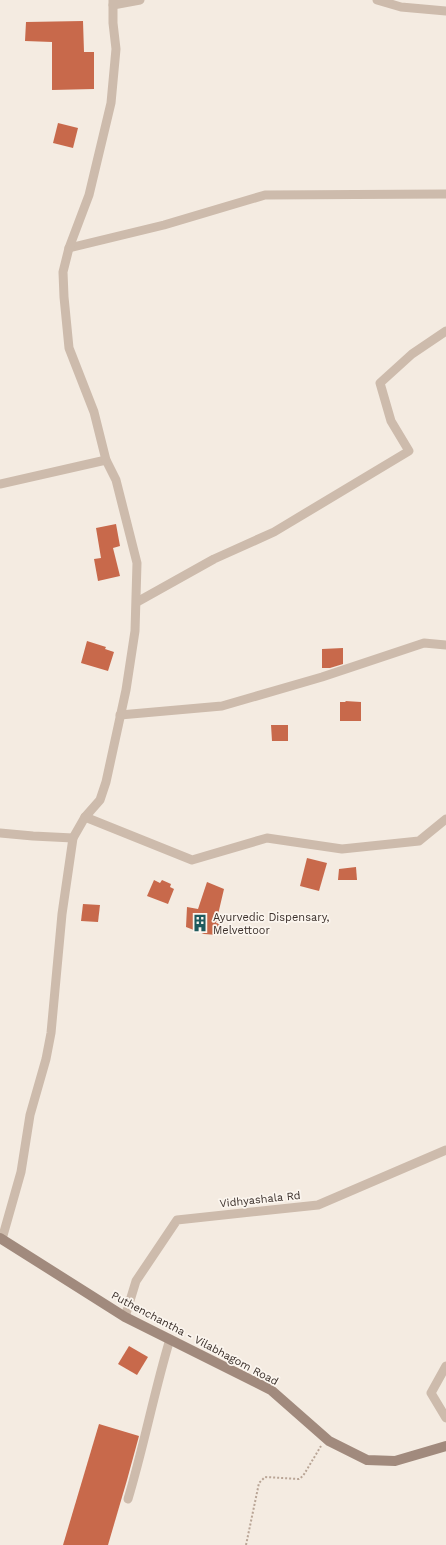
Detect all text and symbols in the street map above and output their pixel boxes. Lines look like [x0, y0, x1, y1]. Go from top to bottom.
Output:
place label: Ayurvedic Dispensary, Melvettoor [213, 911, 330, 937]
building icon: Ayurvedic Dispensary, Melvettoor [190, 913, 210, 933]
street label: Vidhyashala Rd [219, 1189, 301, 1210]
street label: Puthenchantha - Vilabhagom Road [109, 1289, 280, 1388]

